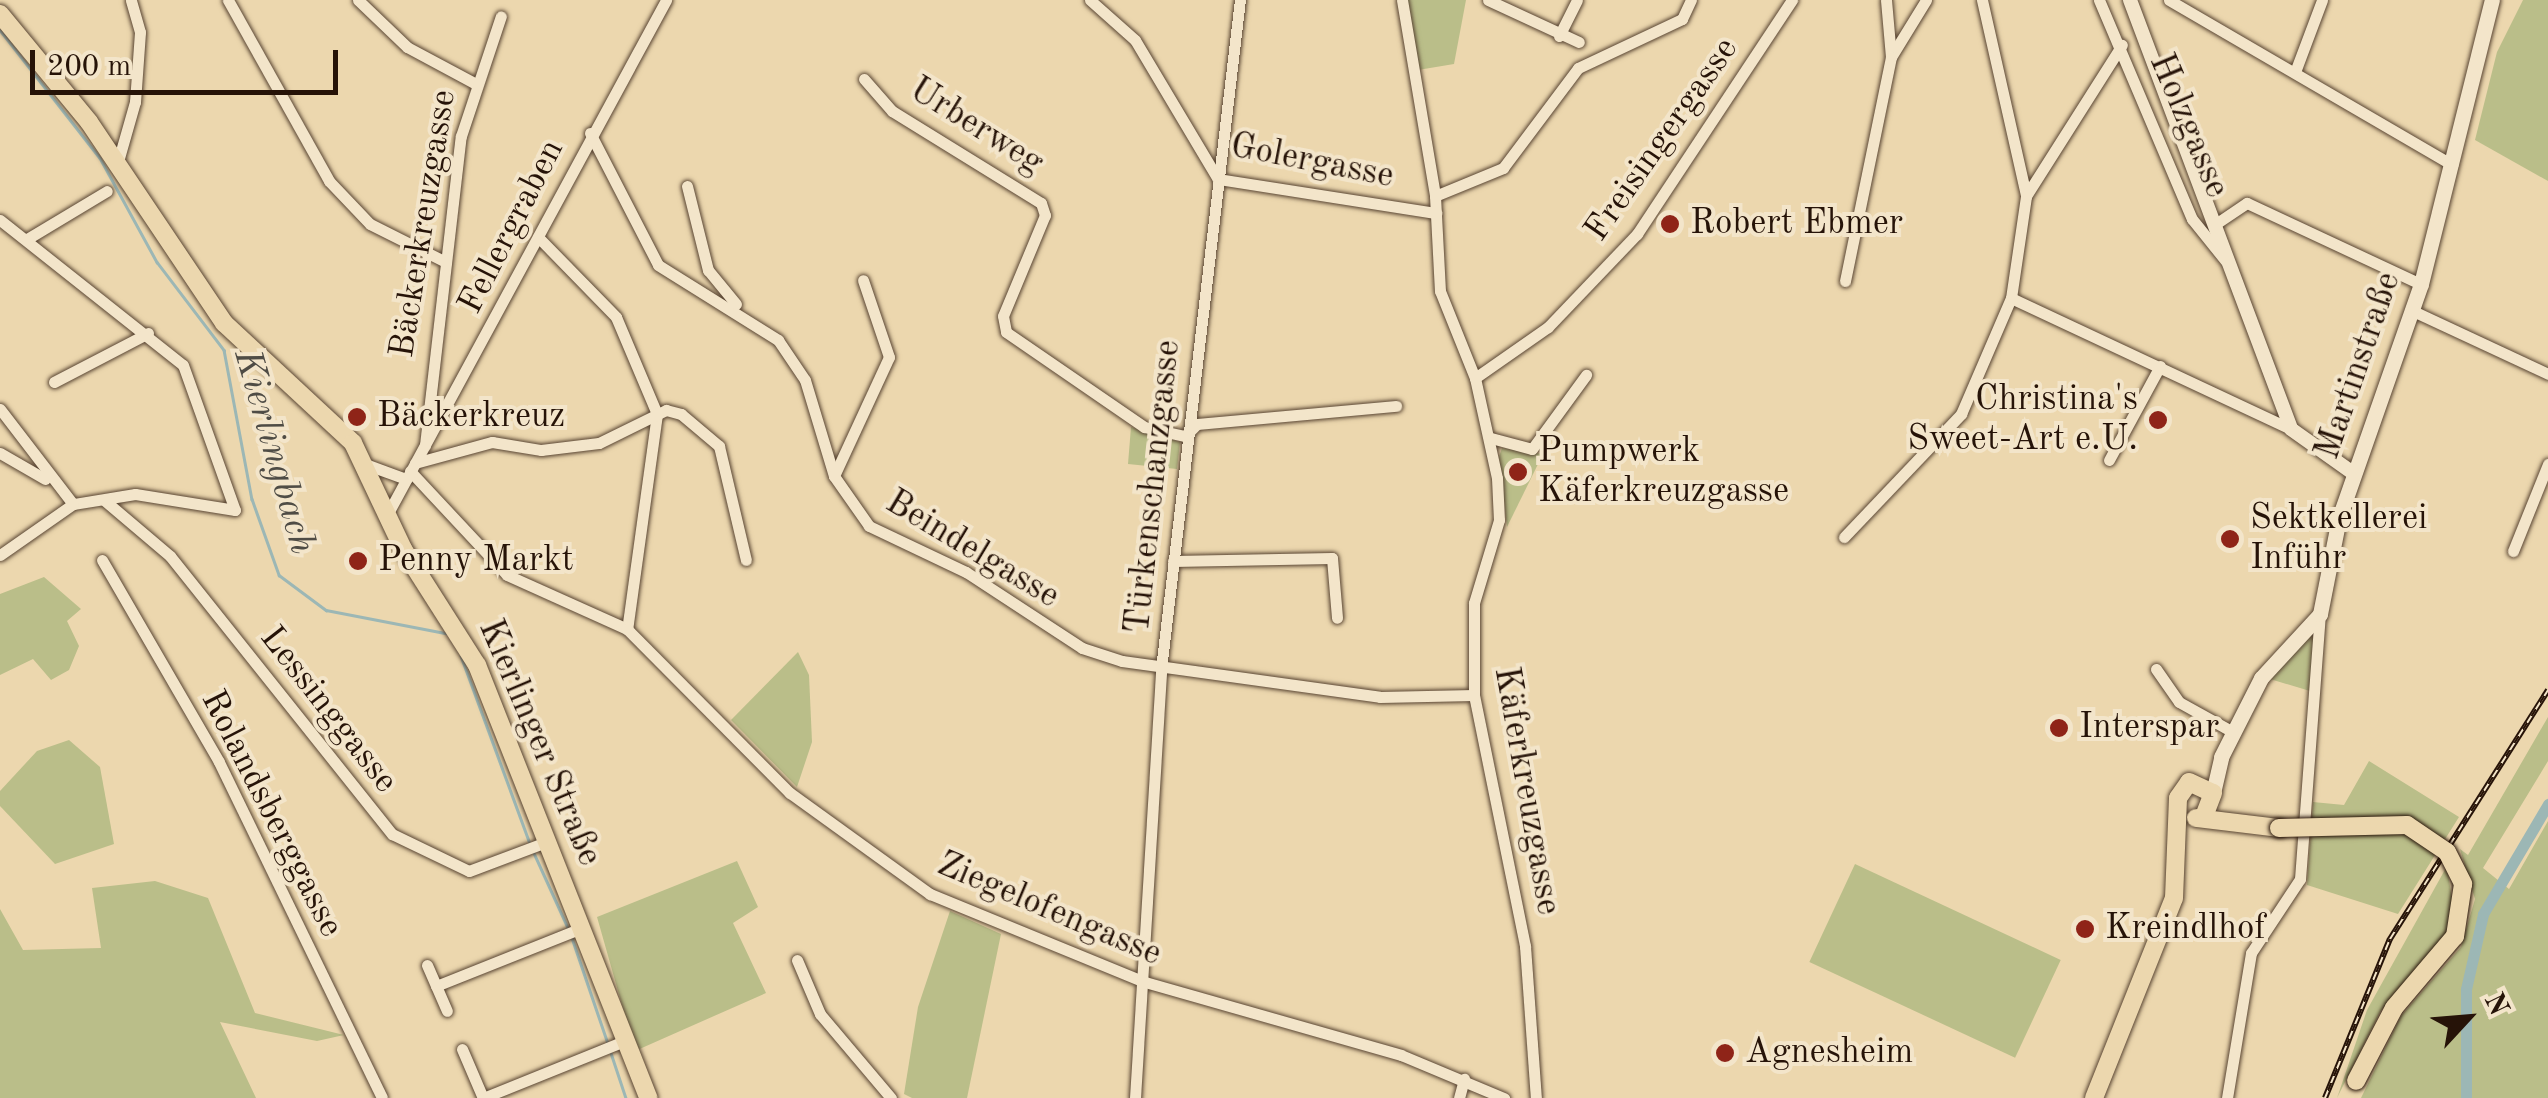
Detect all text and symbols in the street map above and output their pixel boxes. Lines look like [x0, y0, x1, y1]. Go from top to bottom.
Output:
scale bar [35, 30, 342, 92]
street label: Freisingergasse [1576, 30, 1748, 250]
street label: Holzgasse [2139, 48, 2237, 204]
text: 200 m [47, 52, 131, 82]
street label: Urberweg [901, 69, 1051, 185]
street label: Bäckerkreuzgasse [382, 87, 466, 361]
street label: Golergasse [1227, 126, 1397, 198]
street label: Fellergraben [450, 133, 574, 321]
place label: Robert Ebmer [1690, 203, 1903, 245]
marker: Robert Ebmer [1659, 213, 1681, 235]
street label: Martinstraße [2307, 267, 2411, 465]
street label: Türkenschanzgasse [1118, 338, 1190, 636]
water label: Kierlingbach [222, 344, 324, 560]
place label: Christina's Sweet-Art e.U. [1907, 379, 2138, 461]
place label: Bäckerkreuz [377, 396, 565, 438]
marker: Bäckerkreuz [346, 406, 368, 428]
marker: Christina's Sweet-Art e.U. [2147, 409, 2169, 431]
place label: Pumpwerk Käferkreuzgasse [1538, 431, 1789, 513]
marker: Pumpwerk Käferkreuzgasse [1507, 461, 1529, 483]
street label: Beindelgasse [878, 482, 1066, 618]
place label: Sektkellerei Inführ [2250, 498, 2427, 580]
marker: Sektkellerei Inführ [2219, 528, 2241, 550]
place label: Penny Markt [378, 540, 574, 582]
marker: Penny Markt [347, 550, 369, 572]
street label: Kierlinger Straße [468, 614, 610, 872]
street label: Lessinggasse [250, 618, 406, 802]
street label: Käferkreuzgasse [1484, 664, 1568, 918]
street label: Rolandsberggasse [191, 684, 351, 944]
place label: Interspar [2079, 707, 2219, 749]
marker: Interspar [2048, 717, 2070, 739]
street label: Ziegelofengasse [931, 844, 1167, 976]
place label: Kreindlhof [2105, 908, 2266, 950]
marker: Kreindlhof [2074, 918, 2096, 940]
north arrow [2418, 968, 2518, 1068]
text: N [2478, 989, 2512, 1021]
place label: Agnesheim [1745, 1032, 1913, 1074]
marker: Agnesheim [1714, 1042, 1736, 1064]

